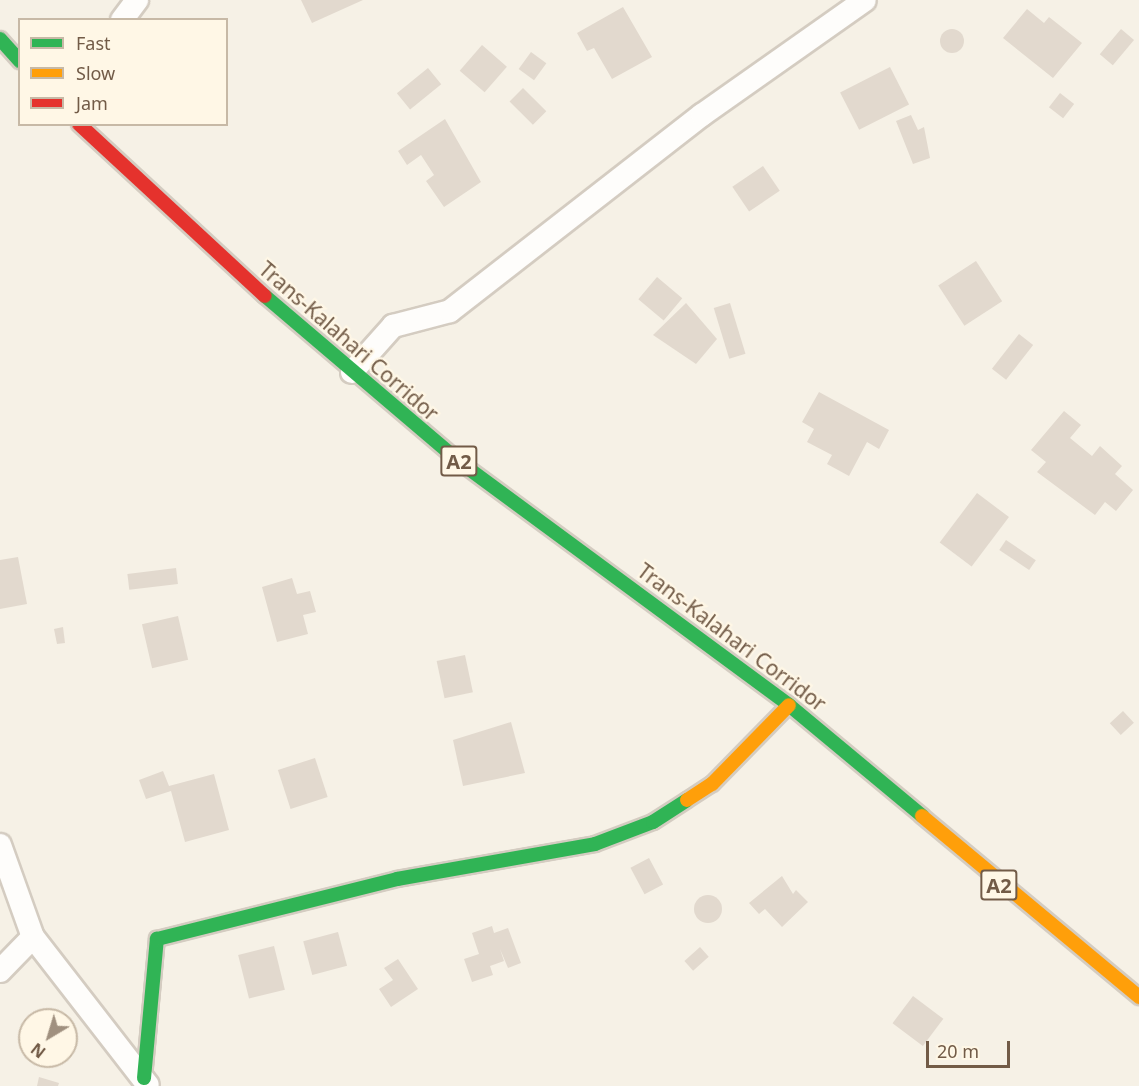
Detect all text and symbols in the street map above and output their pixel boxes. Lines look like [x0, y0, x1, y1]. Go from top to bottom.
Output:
legend [18, 18, 228, 126]
text: Fast [76, 31, 111, 55]
text: Slow [76, 61, 115, 85]
text: Jam [76, 91, 108, 115]
street label: Trans-Kalahari Corridor [254, 256, 444, 426]
road number: A2 [440, 444, 478, 478]
street label: Trans-Kalahari Corridor [633, 558, 831, 716]
road number: A2 [980, 868, 1018, 902]
north arrow [18, 1008, 78, 1068]
scale bar [929, 1029, 1013, 1067]
text: N [26, 1038, 50, 1063]
text: 20 m [937, 1039, 979, 1063]

